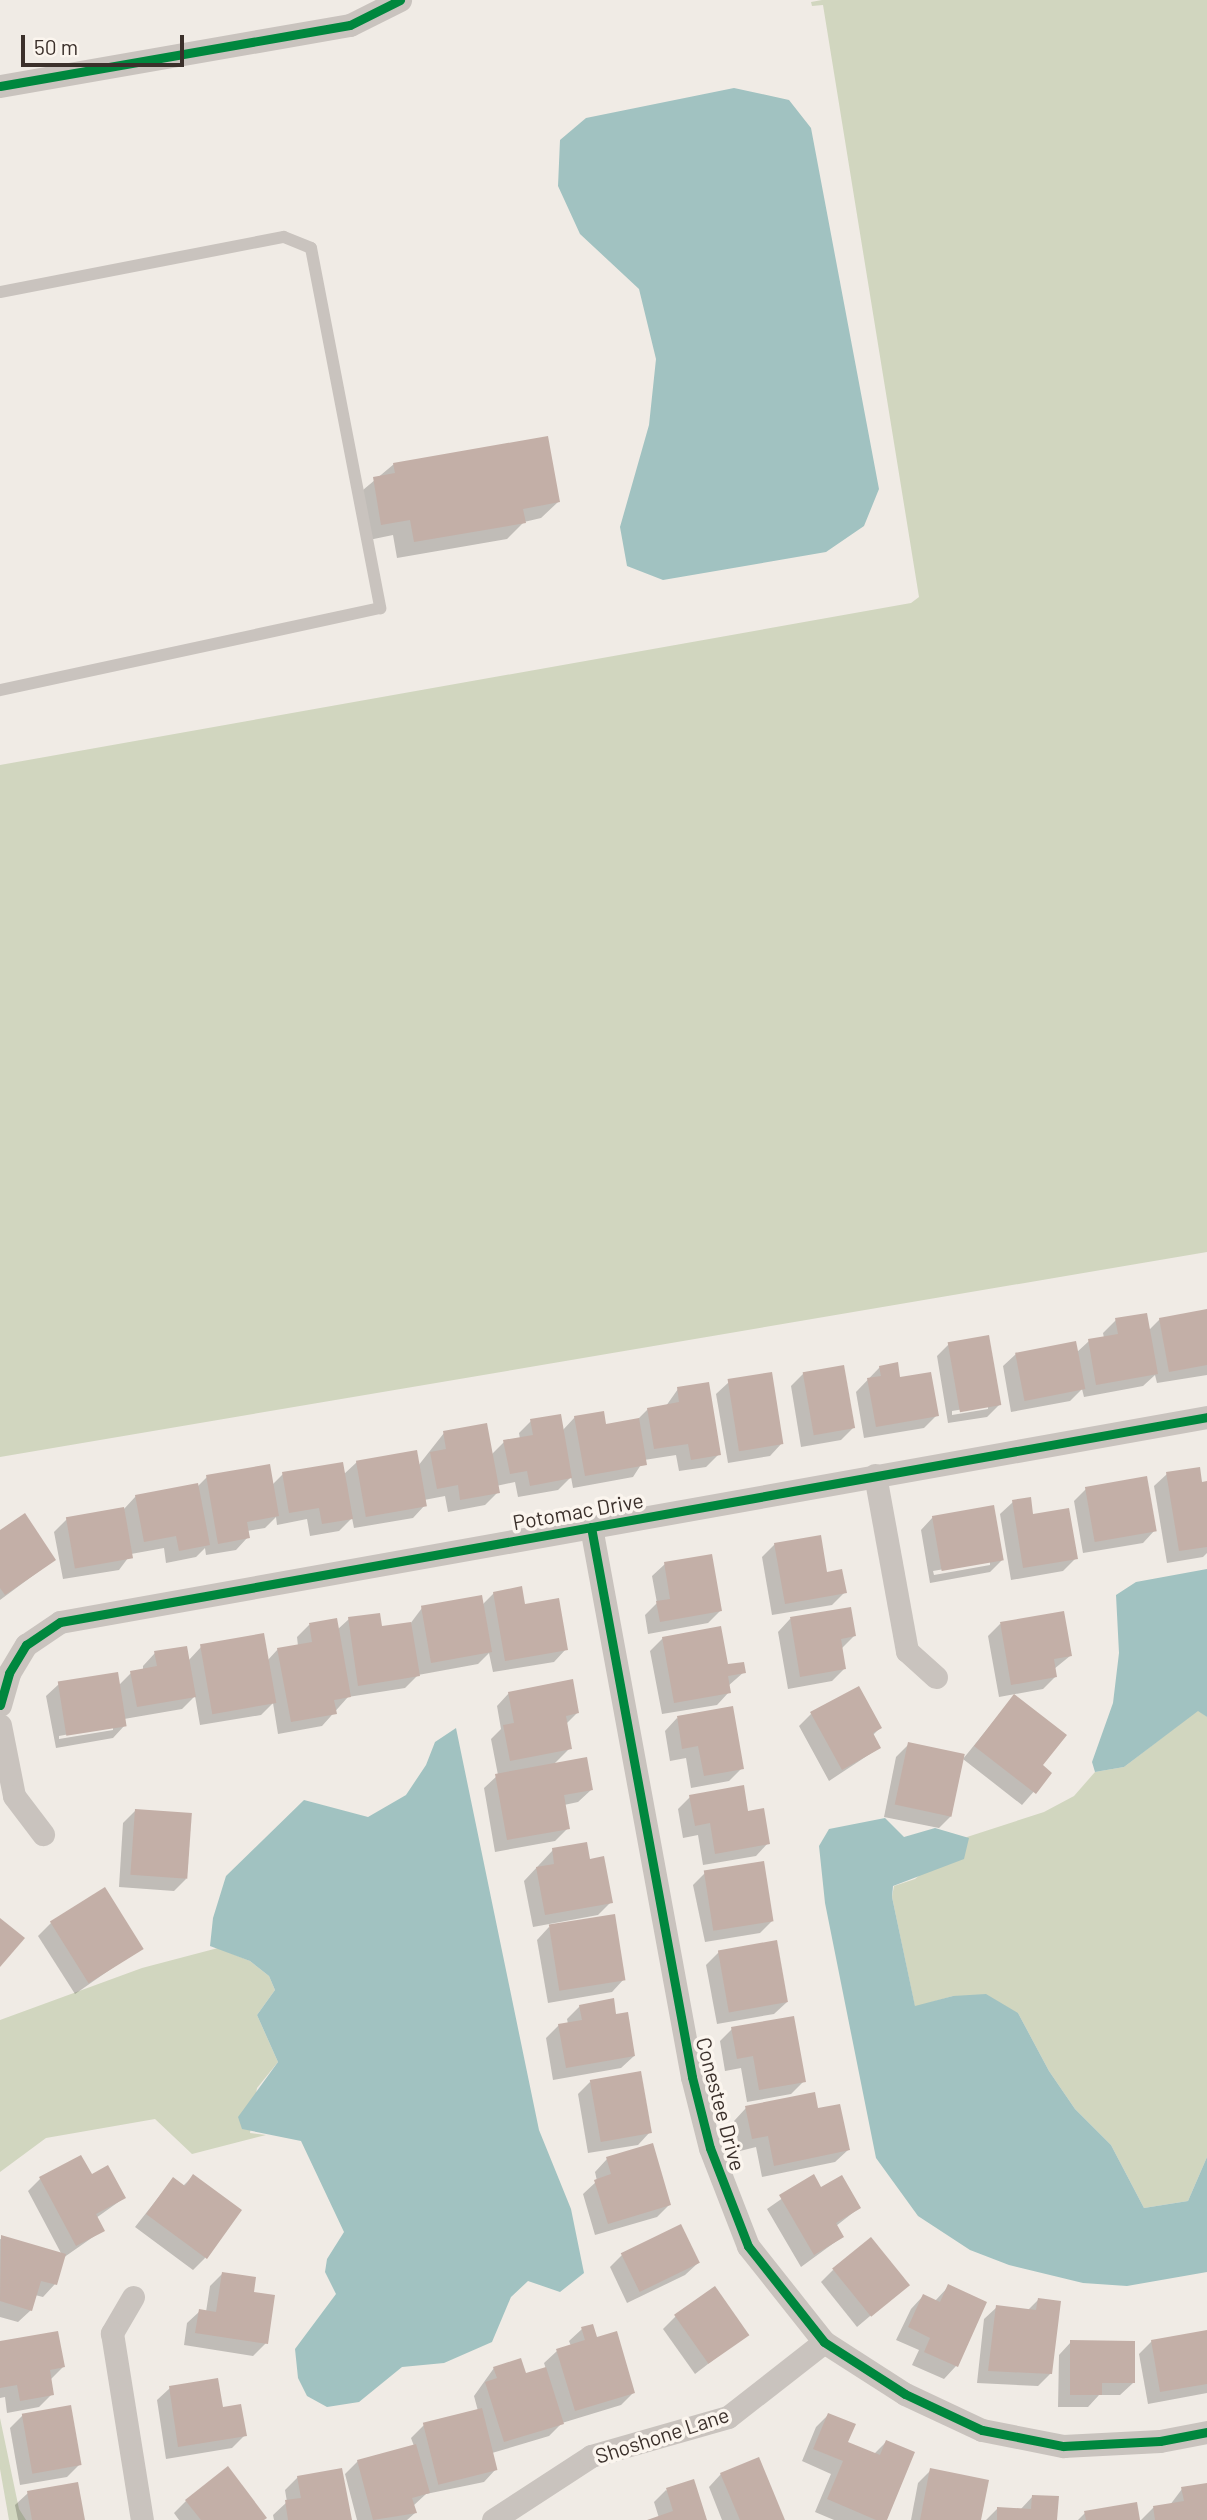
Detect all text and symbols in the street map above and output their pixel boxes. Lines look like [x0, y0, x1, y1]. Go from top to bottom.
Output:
scale bar [24, 21, 187, 65]
text: 50 m [34, 34, 78, 59]
street label: Potomac Drive [511, 1487, 645, 1535]
street label: Conestee Drive [691, 2035, 751, 2173]
street label: Shoshone Lane [592, 2402, 732, 2468]

